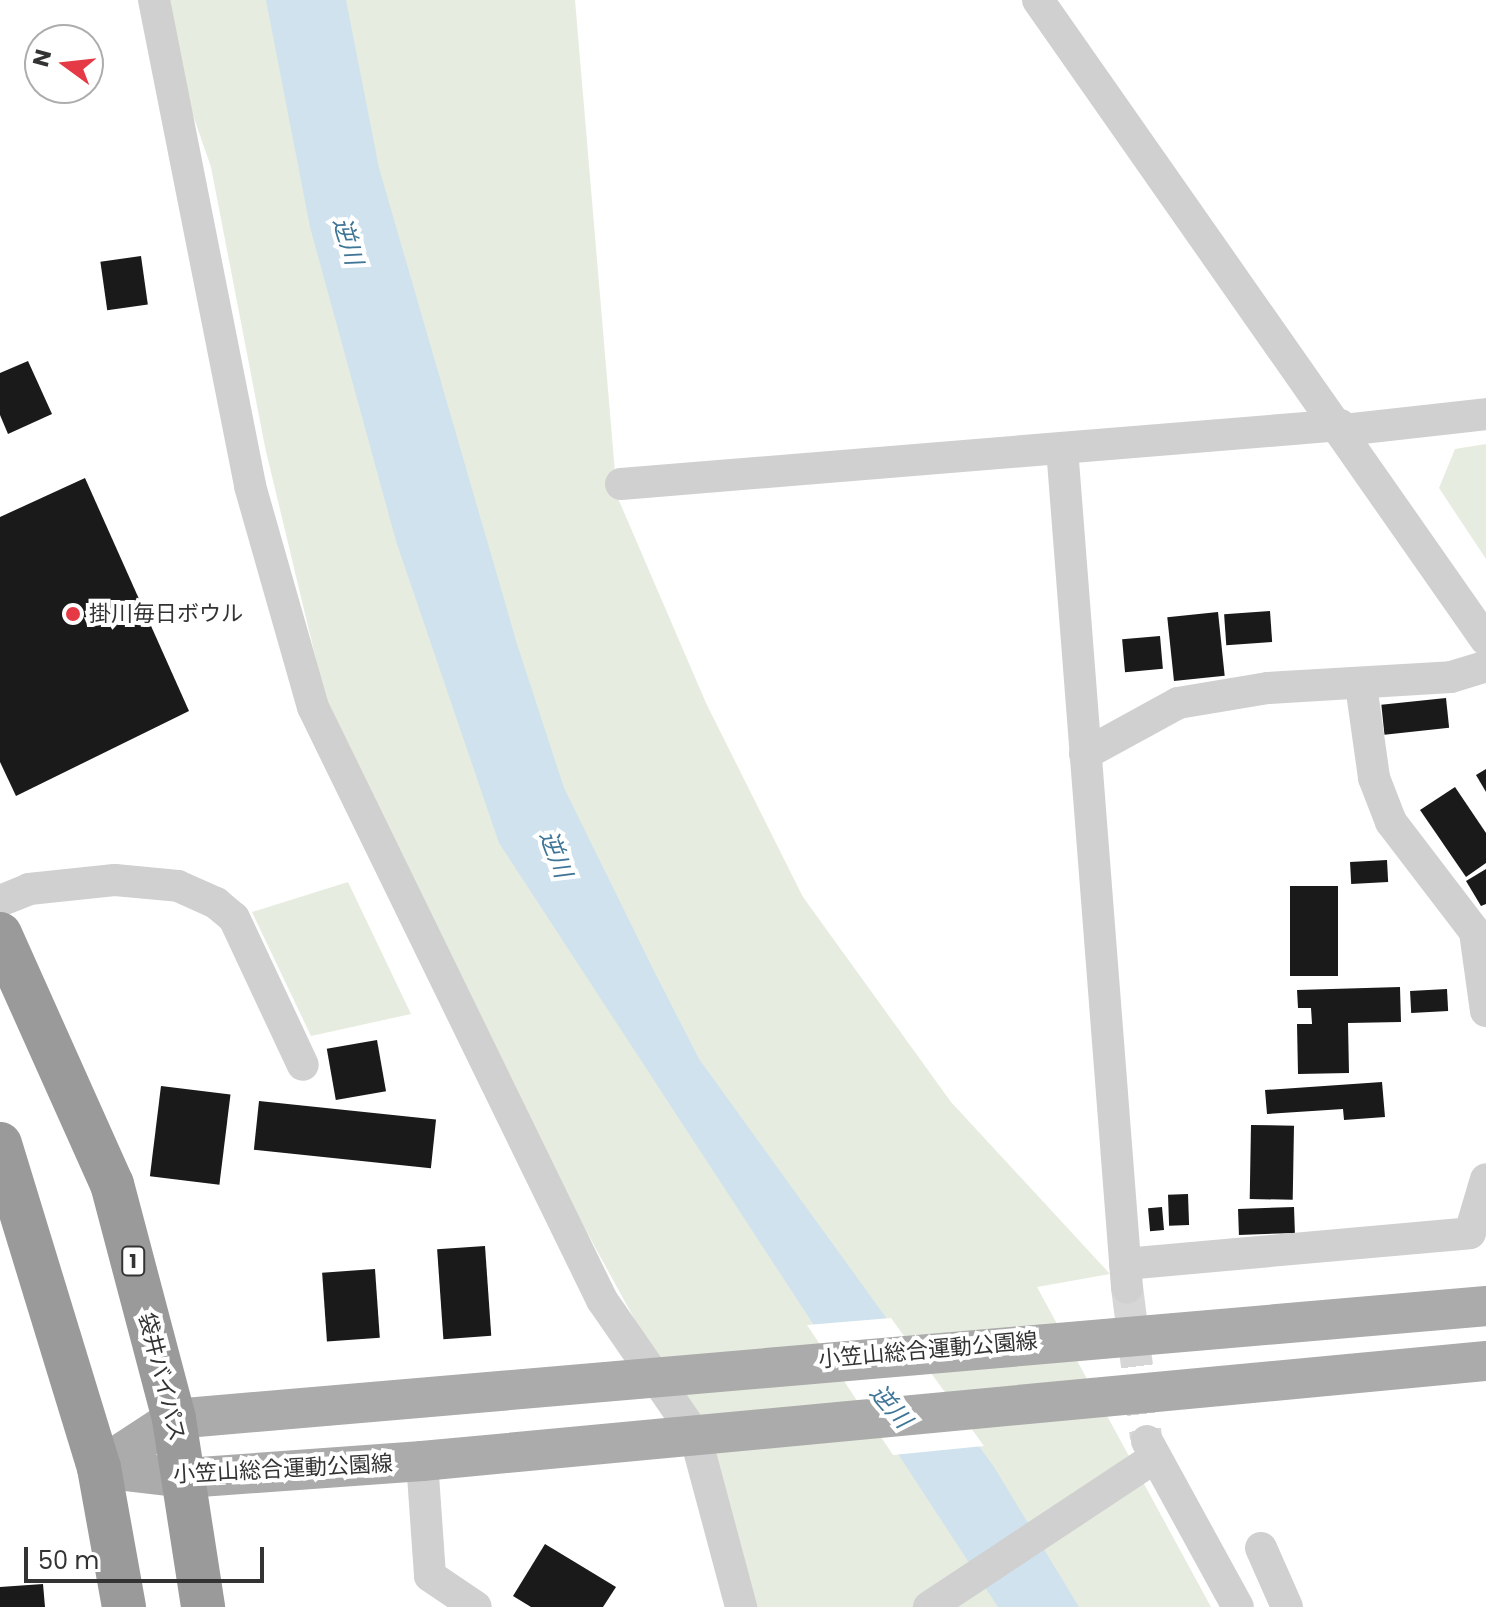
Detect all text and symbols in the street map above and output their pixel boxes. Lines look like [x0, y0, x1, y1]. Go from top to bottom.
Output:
north arrow [24, 24, 104, 104]
text: N [25, 46, 59, 70]
water label: 逆川 [327, 214, 369, 268]
place label: 掛川毎日ボウル [89, 601, 243, 627]
marker: 掛川毎日ボウル [64, 605, 82, 623]
water label: 逆川 [534, 826, 578, 882]
road number: 1 [121, 1245, 145, 1277]
street label: 袋井バイパス [133, 1310, 191, 1444]
street label: 小笠山総合運動公園線 [817, 1327, 1039, 1373]
water label: 逆川 [864, 1378, 918, 1434]
street label: 小笠山総合運動公園線 [172, 1450, 394, 1488]
scale bar [28, 1531, 268, 1581]
text: 50 m [38, 1544, 99, 1577]

